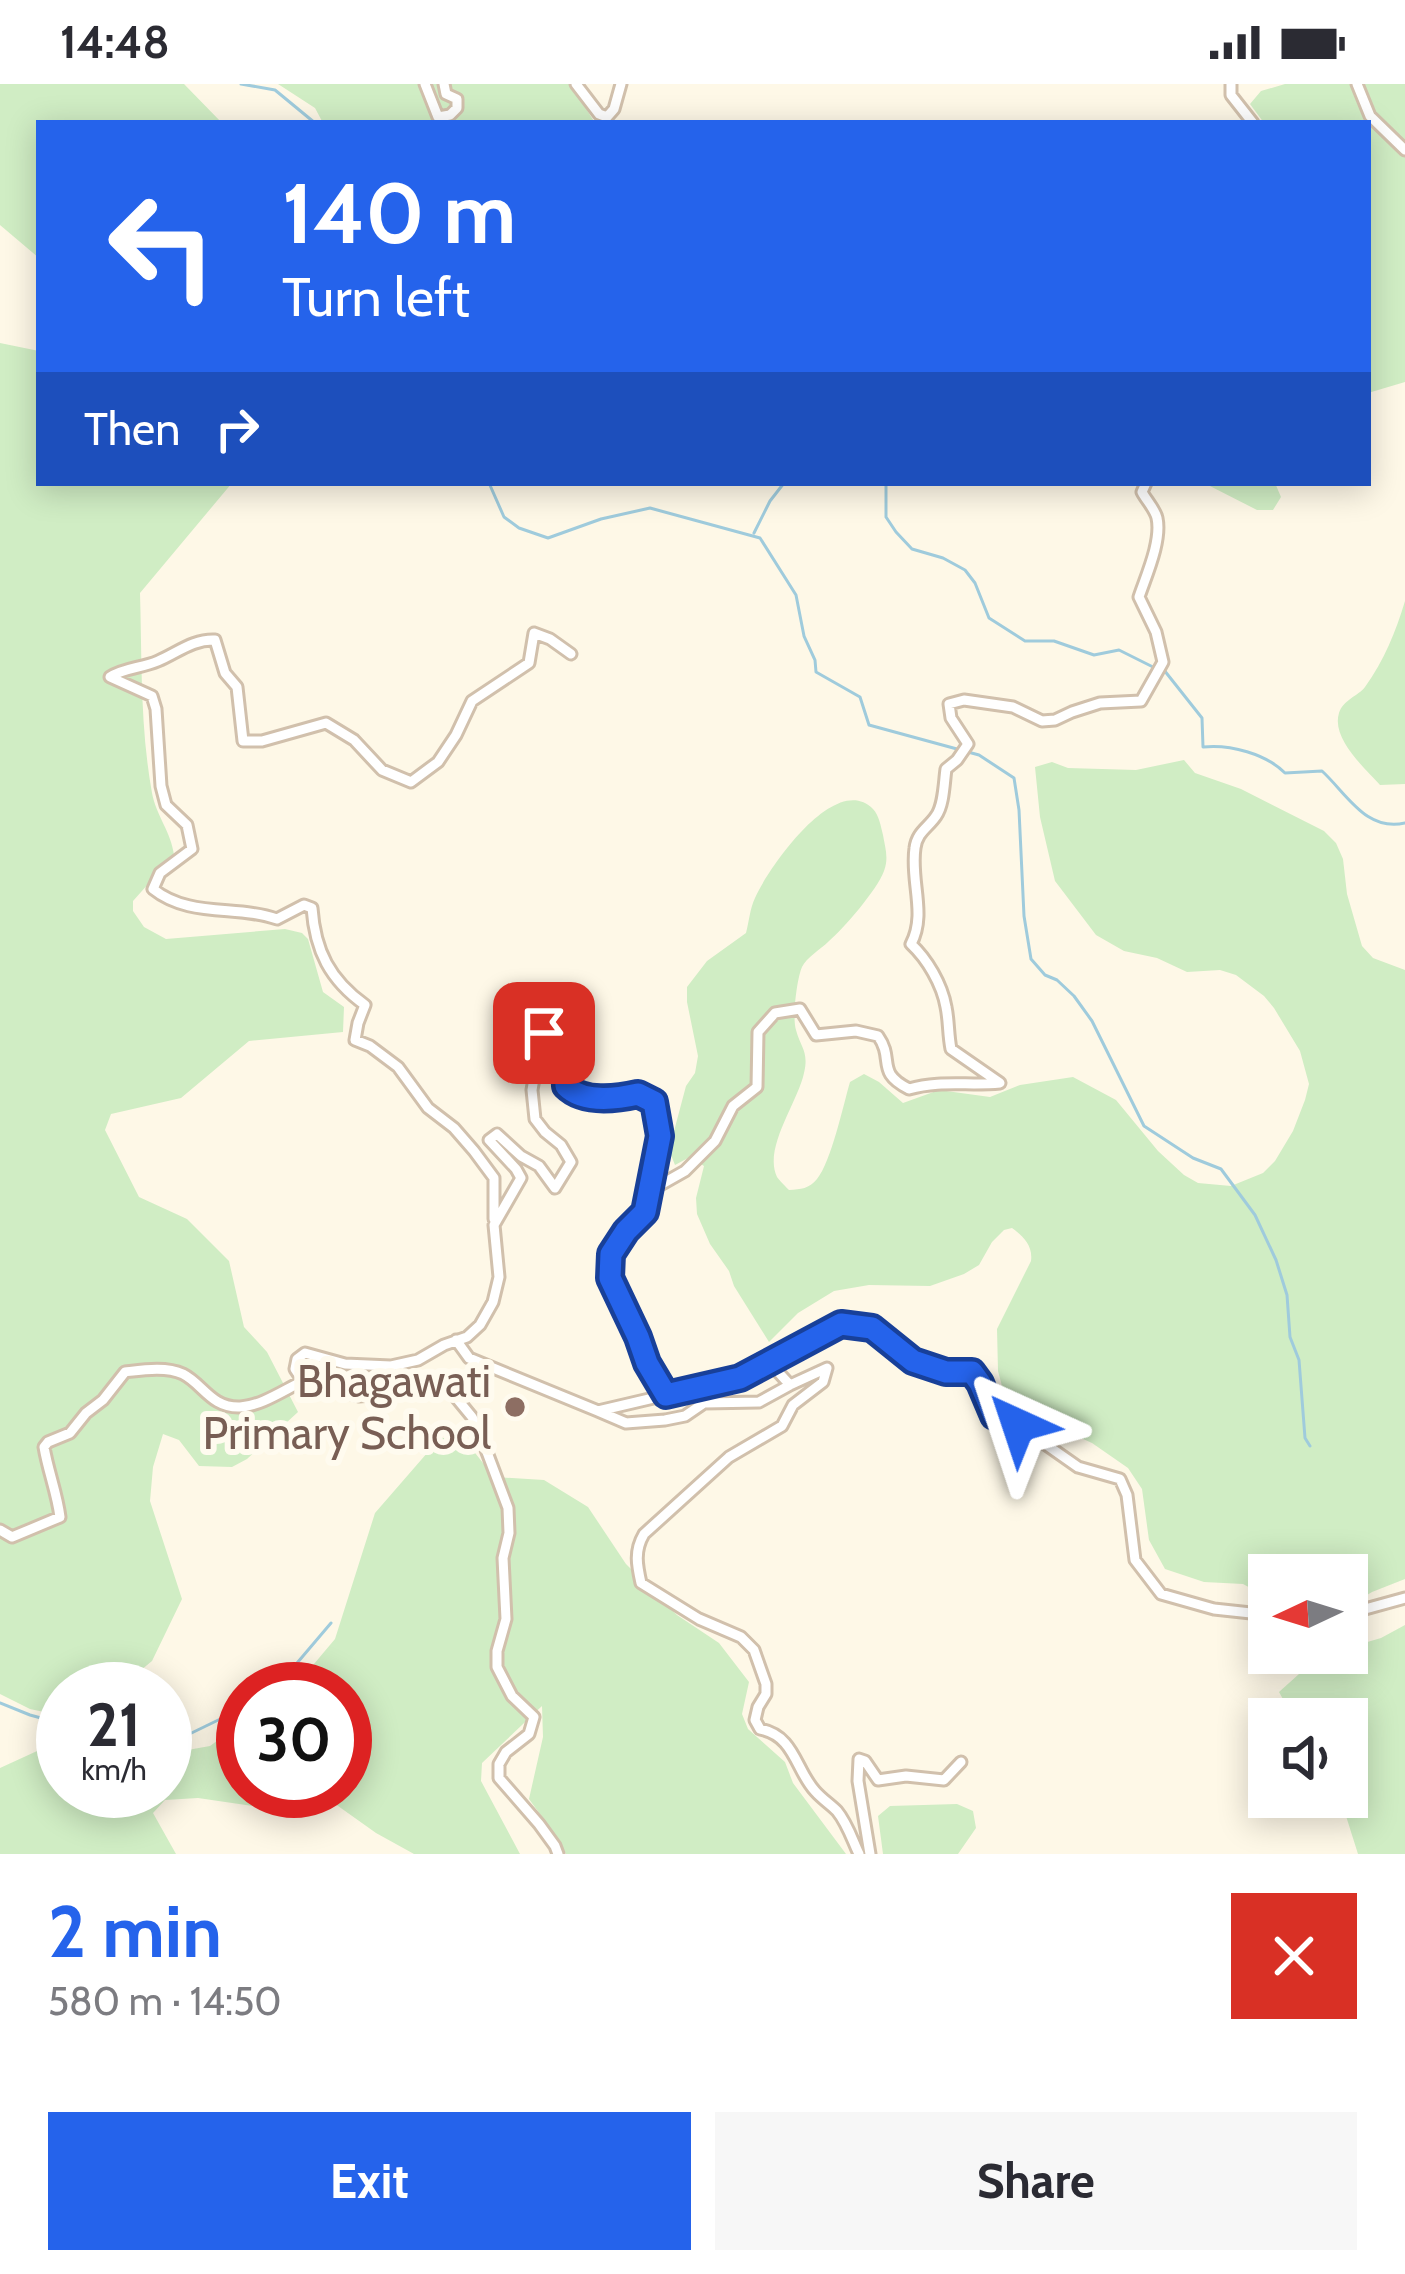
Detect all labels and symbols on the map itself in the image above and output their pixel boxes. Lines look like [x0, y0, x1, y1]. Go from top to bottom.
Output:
pin [493, 982, 595, 1084]
place label: Bhagawati Primary School [203, 1354, 491, 1460]
position arrow [955, 1362, 1081, 1488]
marker: Bhagawati Primary School [502, 1394, 528, 1420]
north arrow [1248, 1554, 1368, 1674]
speed limit sign: 30 [216, 1662, 372, 1818]

